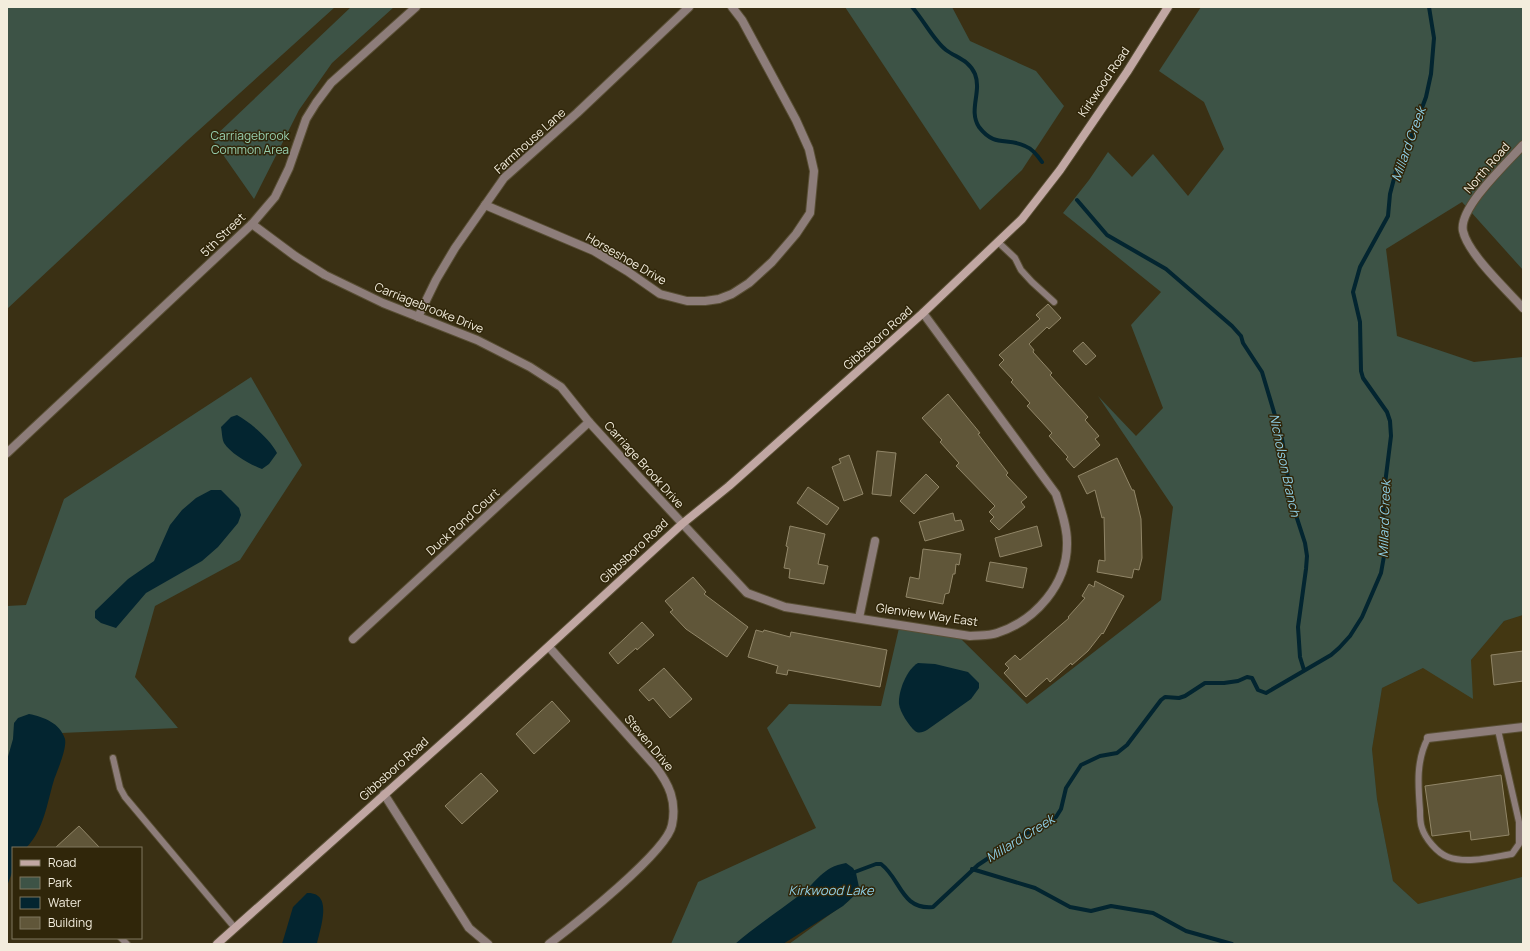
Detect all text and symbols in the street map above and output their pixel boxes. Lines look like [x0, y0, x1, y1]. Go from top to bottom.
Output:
street label: Kirkwood Road [1074, 43, 1133, 120]
water label: Millard Creek [1386, 102, 1431, 184]
street label: Farmhouse Lane [490, 104, 569, 177]
park label: Carriagebrook Common Area [211, 127, 291, 158]
street label: North Road [1460, 139, 1514, 197]
street label: 5th Street [196, 209, 249, 260]
street label: Horseshoe Drive [583, 229, 670, 289]
street label: Carriagebrooke Drive [372, 278, 486, 337]
street label: Gibbsboro Road [839, 302, 916, 373]
water label: Nicholson Branch [1265, 412, 1305, 519]
street label: Carriage Brook Drive [601, 417, 688, 512]
water label: Millard Creek [1374, 477, 1394, 558]
street label: Duck Pond Court [422, 484, 503, 559]
street label: Gibbsboro Road [596, 514, 672, 587]
street label: Glenview Way East [875, 599, 979, 630]
street label: Steven Drive [621, 711, 678, 775]
street label: Gibbsboro Road [355, 733, 432, 804]
water label: Millard Creek [982, 808, 1060, 866]
legend [12, 847, 142, 939]
text: Road [48, 854, 76, 871]
text: Park [48, 874, 73, 891]
water label: Kirkwood Lake [788, 881, 875, 899]
text: Water [48, 894, 82, 911]
text: Building [48, 914, 92, 931]

